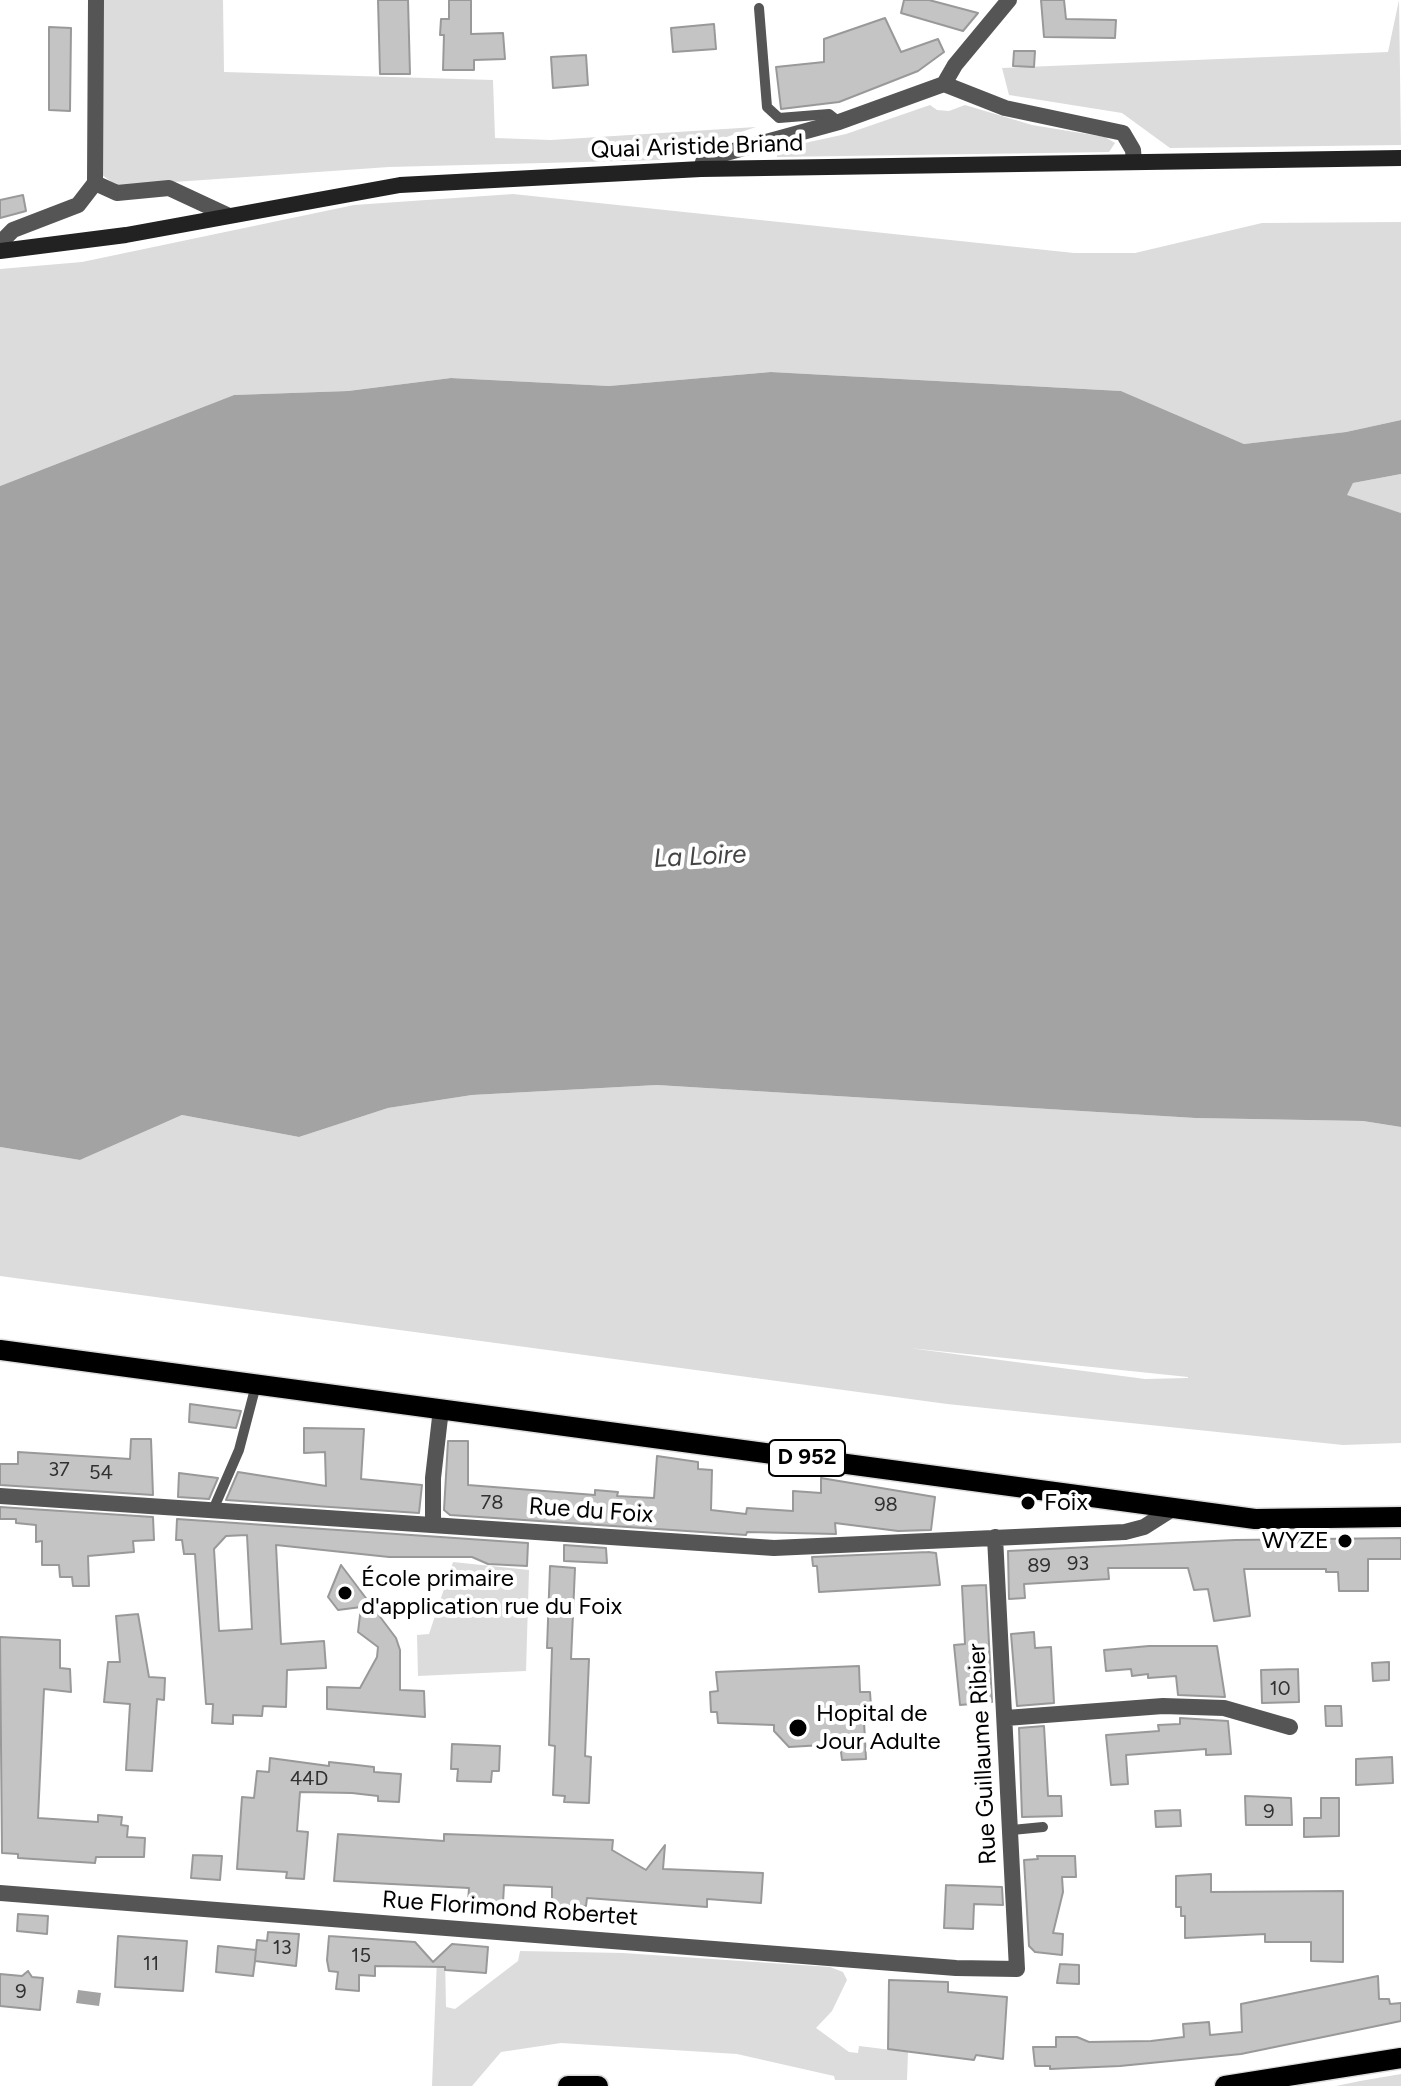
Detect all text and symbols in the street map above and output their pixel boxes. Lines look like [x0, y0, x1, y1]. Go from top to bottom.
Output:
street label: Quai Aristide Briand [590, 129, 804, 165]
water label: La Loire [653, 839, 747, 875]
road number: D 952 [769, 1440, 845, 1476]
house number: 37 [48, 1458, 70, 1482]
house number: 54 [89, 1461, 113, 1485]
place label: Foix [1044, 1489, 1088, 1517]
house number: 78 [480, 1491, 504, 1515]
street label: Rue du Foix [528, 1492, 654, 1530]
house number: 98 [874, 1493, 898, 1517]
marker: Foix [1019, 1494, 1037, 1512]
place label: WYZE [1262, 1527, 1329, 1555]
marker: WYZE [1336, 1532, 1354, 1550]
house number: 93 [1067, 1552, 1089, 1576]
house number: 89 [1027, 1554, 1051, 1578]
place label: École primaire d'application rue du Foix [361, 1565, 622, 1621]
marker: École primaire d'application rue du Foix [336, 1584, 354, 1602]
street label: Rue Guillaume Ribier [963, 1643, 1003, 1865]
house number: 10 [1269, 1677, 1291, 1701]
place label: Hopital de Jour Adulte [816, 1700, 941, 1756]
marker: Hopital de Jour Adulte [787, 1717, 809, 1739]
house number: 44D [290, 1767, 328, 1791]
house number: 9 [1263, 1800, 1275, 1824]
street label: Rue Florimond Robertet [381, 1886, 639, 1932]
house number: 13 [272, 1936, 292, 1960]
house number: 15 [351, 1944, 371, 1968]
house number: 11 [143, 1952, 159, 1976]
house number: 9 [15, 1980, 27, 2004]

